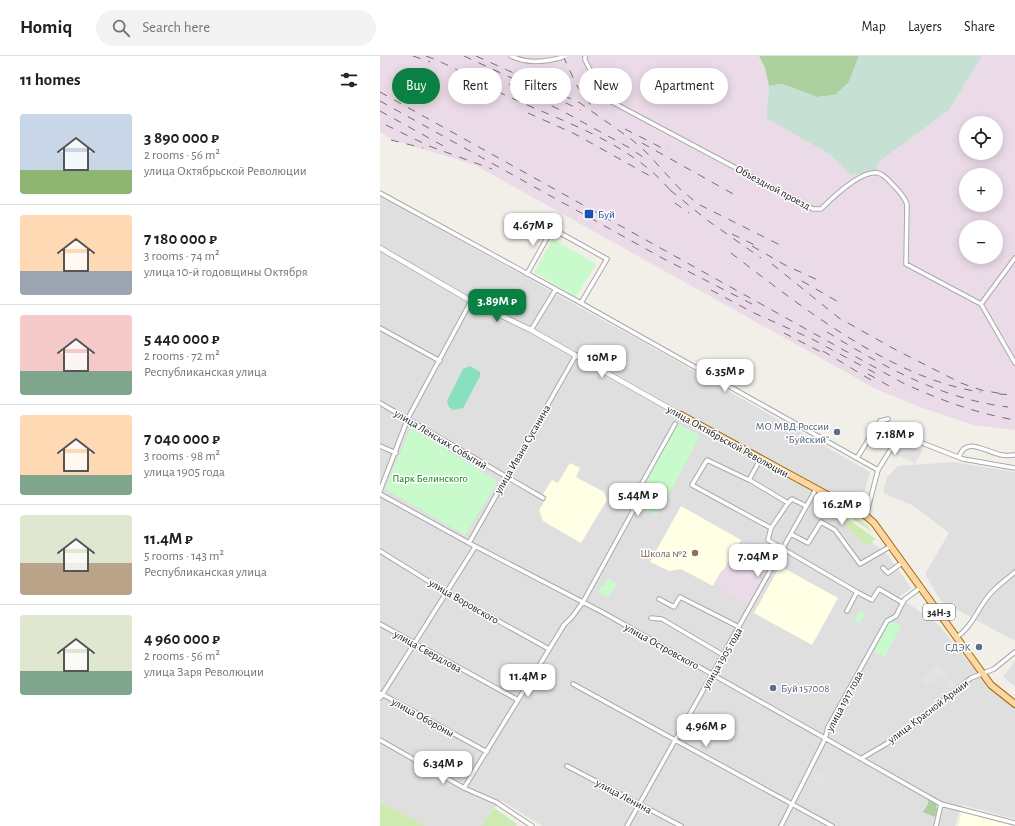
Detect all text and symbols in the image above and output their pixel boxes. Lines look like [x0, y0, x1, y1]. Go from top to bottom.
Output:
search box [96, 10, 376, 46]
icon: search [110, 17, 132, 39]
text: Homiq [20, 18, 72, 37]
text: Search here [142, 20, 210, 35]
text: Map [861, 20, 886, 34]
text: Layers [908, 20, 942, 34]
text: Share [964, 20, 995, 34]
chip: Buy [392, 68, 440, 104]
chip: Rent [448, 68, 502, 104]
chip: Filters [510, 68, 571, 104]
chip: New [579, 68, 632, 104]
chip: Apartment [640, 68, 728, 104]
icon: filters [338, 69, 360, 91]
text: 11 homes [20, 71, 80, 88]
map controls [959, 116, 1003, 264]
button: locate [959, 116, 1003, 160]
text: 3 890 000 ₽ [144, 129, 219, 146]
icon: home [52, 130, 100, 178]
text: 2 rooms · 56 m² [144, 149, 220, 162]
street label: Объездной проезд [733, 163, 812, 212]
text: улица Октябрьской Революции [144, 165, 307, 178]
button: + [959, 168, 1003, 212]
marker: Буй [583, 208, 595, 220]
place label: Буй [598, 209, 615, 220]
pin: 4.67M ₽ [496, 213, 570, 247]
text: 4.67M ₽ [513, 219, 553, 232]
button: − [959, 220, 1003, 264]
text: 7 180 000 ₽ [144, 230, 217, 247]
icon: home [52, 231, 100, 279]
text: 3 rooms · 74 m² [144, 250, 220, 263]
text: улица 10-й годовщины Октября [144, 266, 308, 279]
pin: 3.89M ₽ [460, 289, 534, 323]
text: 3.89M ₽ [477, 295, 517, 308]
text: 5 440 000 ₽ [144, 330, 220, 347]
icon: home [52, 331, 100, 379]
pin: 10M ₽ [574, 345, 630, 379]
text: 2 rooms · 72 m² [144, 350, 220, 363]
text: 10M ₽ [587, 351, 617, 364]
pin: 6.35M ₽ [688, 359, 762, 393]
text: 6.35M ₽ [706, 365, 744, 378]
text: Республиканская улица [144, 366, 267, 379]
street label: улица Ивана Сусанина [492, 403, 552, 496]
street label: улица Октябрьской Революции [664, 403, 791, 480]
street label: улица Ленских Событий [392, 407, 489, 471]
place label: МО МВД России "Буйский" [755, 421, 829, 445]
pin: 7.18M ₽ [858, 422, 932, 456]
marker: МО МВД России "Буйский" [832, 427, 842, 437]
text: 7.18M ₽ [876, 428, 914, 441]
text: 7 040 000 ₽ [144, 430, 220, 447]
icon: home [52, 431, 100, 479]
text: 3 rooms · 98 m² [144, 450, 220, 463]
text: улица 1905 года [144, 466, 225, 479]
park label: Парк Белинского [392, 473, 468, 484]
pin: 5.44M ₽ [601, 483, 675, 517]
text: 5.44M ₽ [618, 489, 658, 502]
pin: 16.2M ₽ [805, 492, 879, 526]
text: 16.2M ₽ [823, 498, 861, 511]
text: 11.4M ₽ [144, 530, 193, 547]
icon: home [52, 531, 100, 579]
pin: 7.04M ₽ [721, 544, 795, 578]
place label: Школа №2 [640, 548, 687, 559]
marker: Школа №2 [690, 548, 700, 558]
text: 5 rooms · 143 m² [144, 550, 224, 563]
text: 7.04M ₽ [738, 550, 778, 563]
text: Республиканская улица [144, 566, 267, 579]
street label: улица Воровского [426, 577, 501, 626]
road number: 34Н-3 [923, 604, 955, 620]
street label: улица Островского [622, 621, 701, 671]
street label: улица 1905 года [700, 626, 744, 692]
street label: улица Свердлова [391, 628, 464, 675]
text: 4 960 000 ₽ [144, 630, 220, 647]
icon: home [52, 631, 100, 679]
place label: СДЭК [945, 642, 972, 653]
marker: СДЭК [974, 642, 984, 652]
text: 2 rooms · 56 m² [144, 650, 220, 663]
pin: 11.4M ₽ [491, 664, 565, 698]
text: улица Заря Революции [144, 666, 264, 679]
street label: улица 1917 года [823, 669, 865, 734]
text: 11.4M ₽ [509, 670, 547, 683]
street label: улица Красной Армии [885, 678, 971, 746]
marker: Буй 157008 [768, 683, 778, 693]
place label: Буй 157008 [781, 683, 829, 694]
street label: улица Обороны [389, 695, 456, 739]
pin: 4.96M ₽ [669, 714, 743, 748]
text: 4.96M ₽ [686, 720, 726, 733]
pin: 6.34M ₽ [406, 751, 480, 785]
text: 6.34M ₽ [423, 757, 463, 770]
street label: улица Ленина [593, 777, 654, 816]

